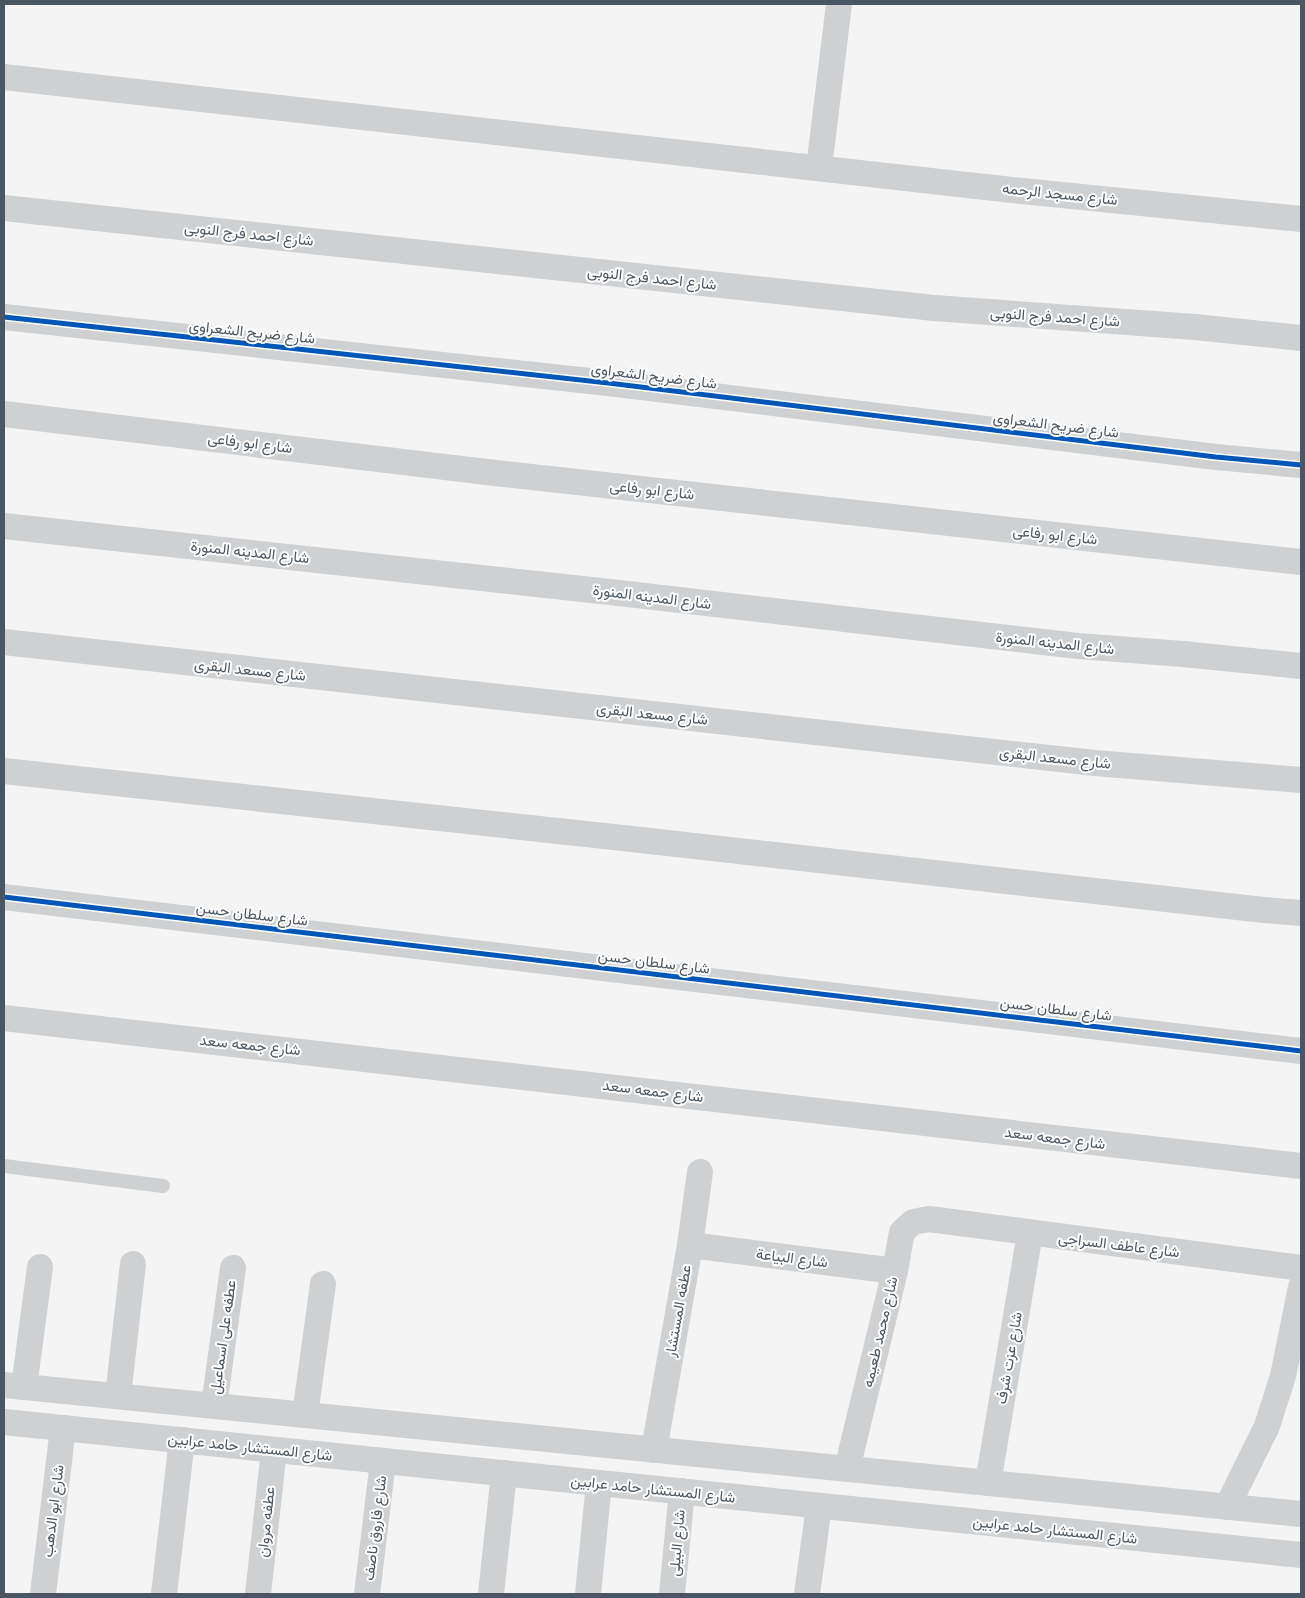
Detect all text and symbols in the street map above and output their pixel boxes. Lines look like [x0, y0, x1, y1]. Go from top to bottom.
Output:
street label: شارع مسجد الرحمه [1001, 179, 1119, 211]
street label: شارع احمد فرج النوبى [183, 218, 315, 252]
street label: شارع احمد فرج النوبى [586, 262, 718, 296]
street label: شارع احمد فرج النوبى [989, 303, 1121, 333]
street label: شارع ضريح الشعراوى [188, 316, 316, 350]
street label: شارع ضريح الشعراوى [590, 359, 718, 395]
street label: شارع ضريح الشعراوى [992, 408, 1120, 444]
street label: شارع ابو رفاعى [206, 429, 294, 459]
street label: شارع ابو رفاعى [609, 477, 695, 505]
street label: شارع ابو رفاعى [1012, 522, 1098, 550]
street label: شارع المدينه المنورة [190, 537, 310, 569]
street label: شارع المدينه المنورة [592, 581, 712, 615]
street label: شارع المدينه المنورة [995, 628, 1115, 660]
street label: شارع مسعد البقرى [193, 655, 307, 687]
street label: شارع مسعد البقرى [595, 699, 709, 731]
street label: شارع مسعد البقرى [998, 743, 1112, 775]
street label: شارع سلطان حسن [195, 898, 309, 932]
street label: شارع سلطان حسن [597, 946, 711, 980]
street label: شارع سلطان حسن [999, 993, 1113, 1027]
street label: شارع جمعه سعد [198, 1031, 302, 1061]
street label: شارع جمعه سعد [601, 1076, 705, 1108]
street label: شارع جمعه سعد [1003, 1123, 1107, 1155]
street label: شارع عاطف السراجى [1057, 1229, 1181, 1263]
street label: شارع البياعة [755, 1245, 829, 1273]
street label: عطفه المستشار [661, 1263, 695, 1360]
street label: شارع محمد طعيمه [859, 1275, 903, 1390]
street label: عطفه على اسماعيل [206, 1279, 241, 1395]
street label: شارع عزت شرف [992, 1310, 1028, 1406]
street label: شارع المستشار حامد عرابين [167, 1429, 333, 1467]
street label: شارع ابو الدهب [38, 1464, 70, 1558]
street label: شارع المستشار حامد عرابين [570, 1471, 736, 1509]
street label: شارع فاروق ناصف [360, 1474, 392, 1582]
street label: عطفه مروان [253, 1486, 279, 1558]
street label: شارع البيلى [665, 1509, 691, 1577]
street label: شارع المستشار حامد عرابين [972, 1512, 1138, 1550]

